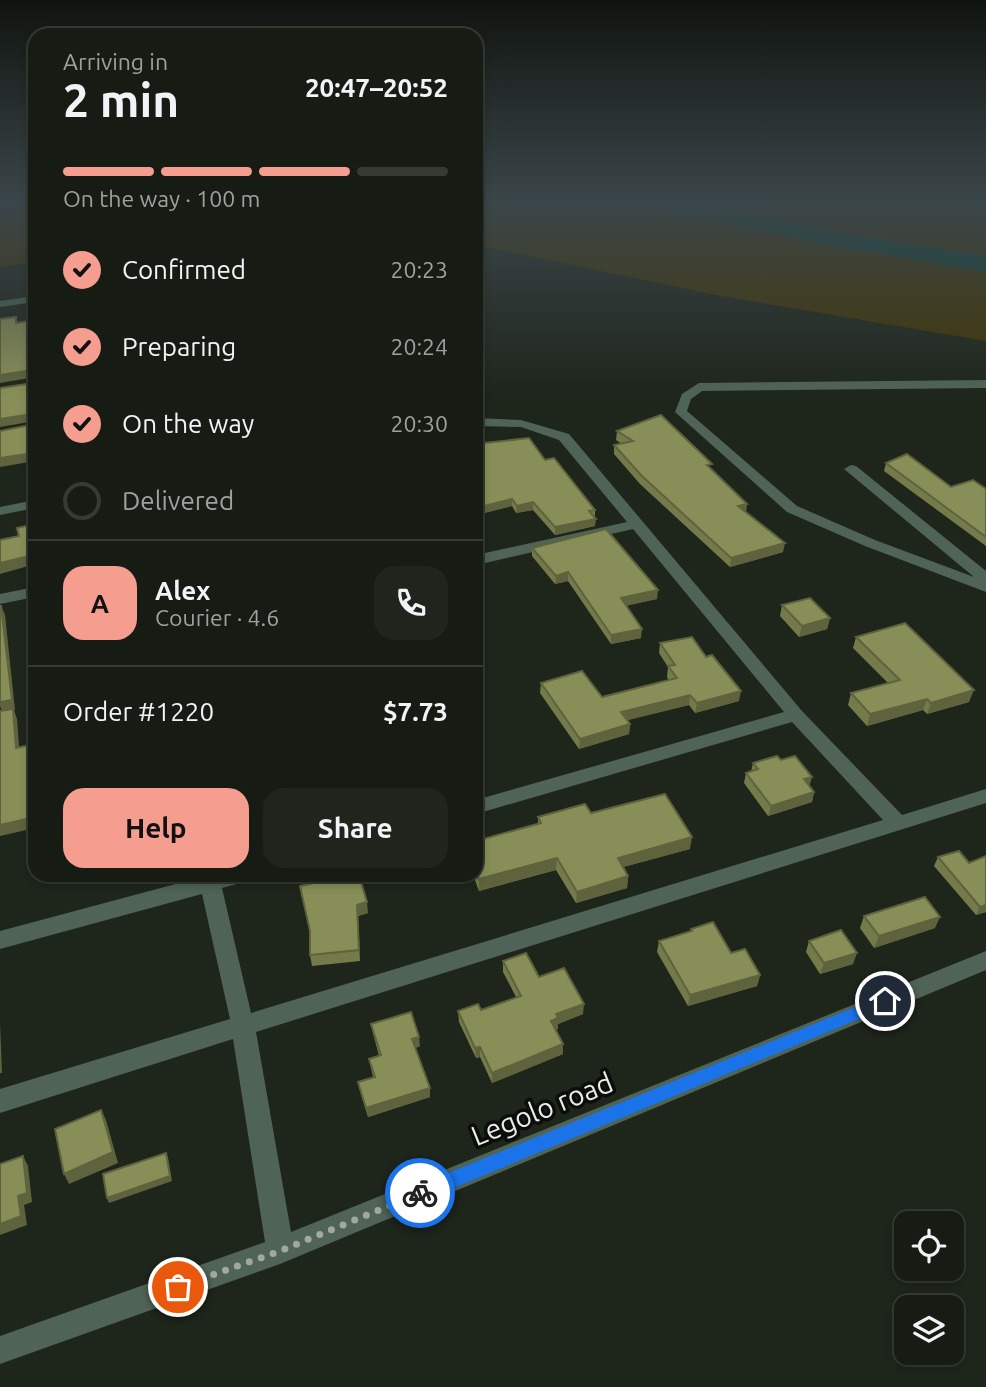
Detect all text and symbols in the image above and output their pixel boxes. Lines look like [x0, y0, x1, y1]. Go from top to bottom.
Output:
text: Arriving in [63, 49, 168, 74]
text: 20:47–20:52 [305, 73, 448, 102]
text: 2 min [63, 74, 179, 126]
text: On the way · 100 m [63, 186, 260, 211]
icon: check [63, 251, 101, 289]
text: Confirmed [122, 255, 246, 284]
text: 20:23 [390, 257, 448, 282]
icon: check [63, 328, 101, 366]
text: Preparing [122, 332, 236, 361]
text: 20:24 [390, 334, 448, 359]
icon: check [63, 405, 101, 443]
text: On the way [122, 409, 254, 438]
text: 20:30 [390, 411, 448, 436]
text: Delivered [122, 486, 234, 515]
button: phone [374, 566, 448, 640]
text: Alex [155, 576, 210, 605]
text: A [91, 589, 109, 618]
text: Courier · 4.6 [155, 605, 279, 630]
text: Order #1220 [63, 697, 214, 726]
text: $7.73 [383, 697, 448, 726]
button: Help [63, 788, 249, 868]
button: Share [263, 788, 448, 868]
pin [855, 971, 915, 1031]
icon: home [866, 982, 904, 1020]
street label: Legolo road [466, 1066, 617, 1151]
courier [385, 1158, 455, 1228]
icon: bike [401, 1174, 439, 1212]
map controls [894, 1211, 964, 1365]
button: locate [894, 1211, 964, 1281]
pin [148, 1257, 208, 1317]
icon: bag [159, 1268, 197, 1306]
button: layers [894, 1295, 964, 1365]

